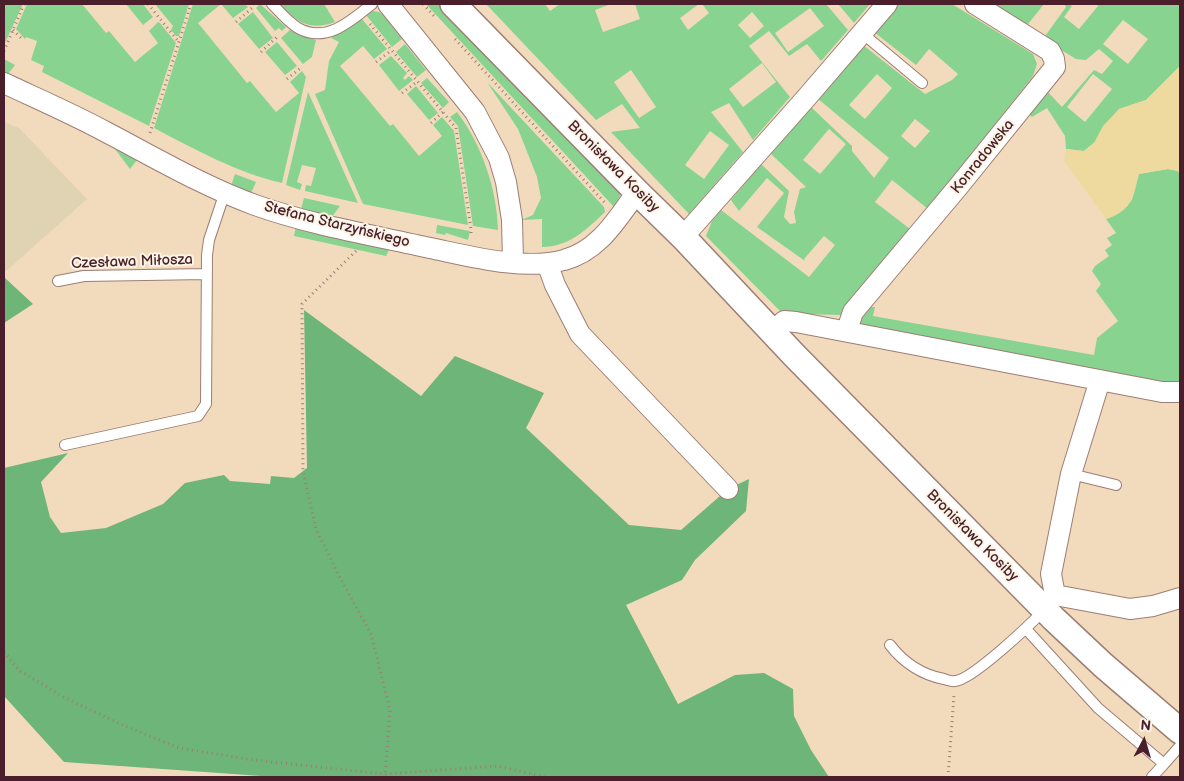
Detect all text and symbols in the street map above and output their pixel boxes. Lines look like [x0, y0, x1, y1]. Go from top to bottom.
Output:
street label: Konradowska [948, 116, 1018, 198]
street label: Bronisława Kosiby [563, 117, 663, 217]
street label: Stefana Starzyńskiego [262, 198, 412, 252]
street label: Czesława Miłosza [71, 251, 193, 273]
street label: Bronisława Kosiby [922, 486, 1022, 586]
north arrow [1119, 716, 1169, 766]
text: N [1139, 717, 1152, 735]

